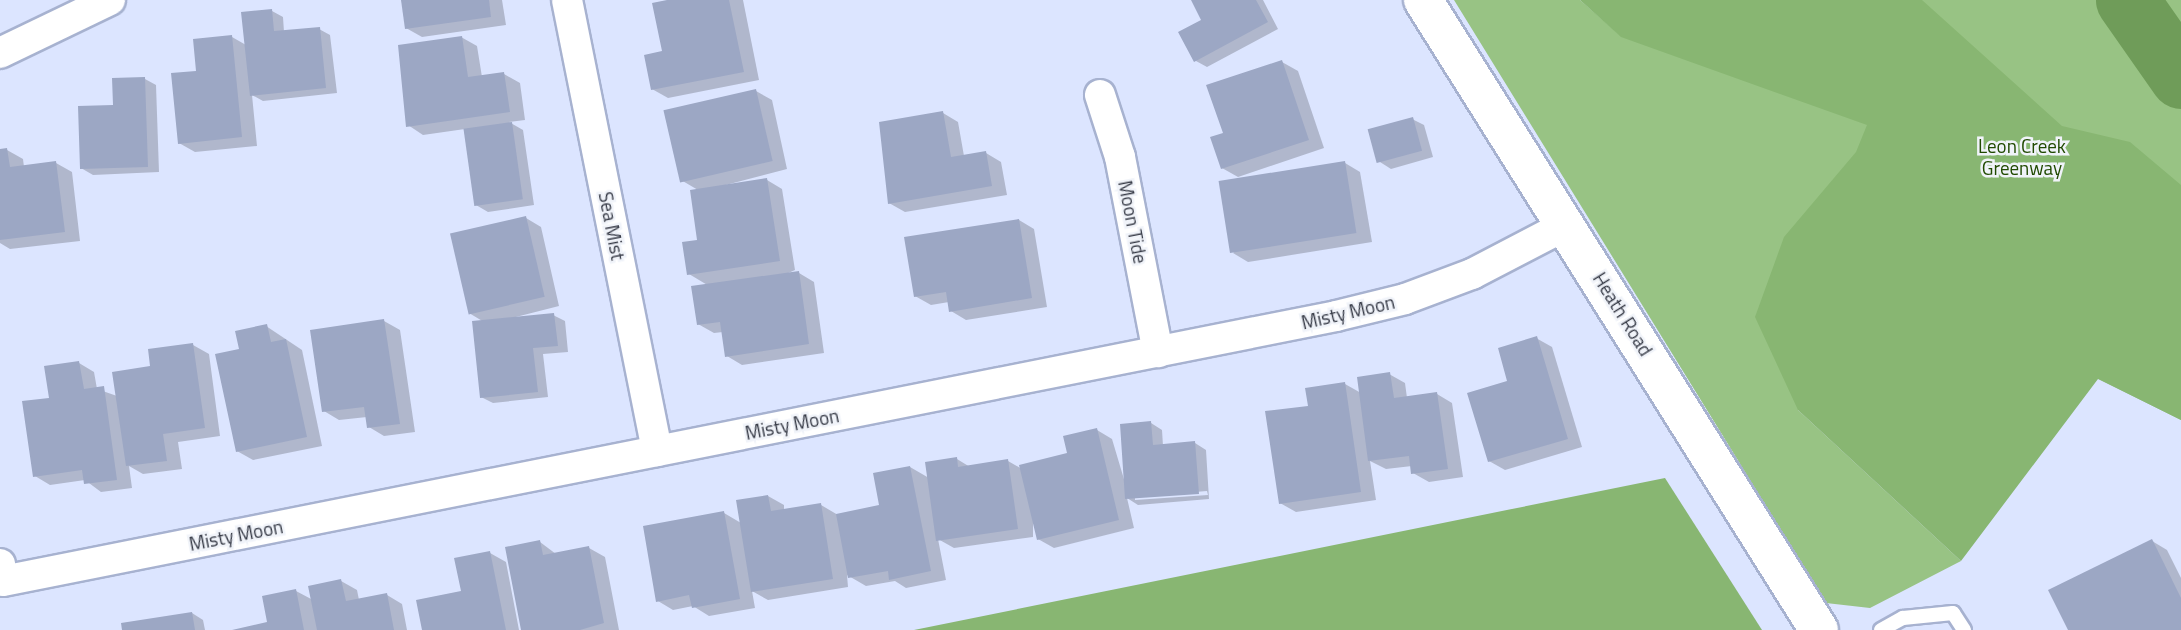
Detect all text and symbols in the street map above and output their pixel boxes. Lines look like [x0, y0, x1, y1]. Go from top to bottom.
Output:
park label: Leon Creek Greenway [1978, 135, 2066, 179]
street label: Moon Tide [1114, 179, 1152, 265]
street label: Sea Mist [594, 190, 630, 262]
street label: Heath Road [1588, 268, 1658, 360]
street label: Misty Moon [1299, 290, 1397, 334]
street label: Misty Moon [743, 404, 841, 444]
street label: Misty Moon [187, 515, 285, 555]

